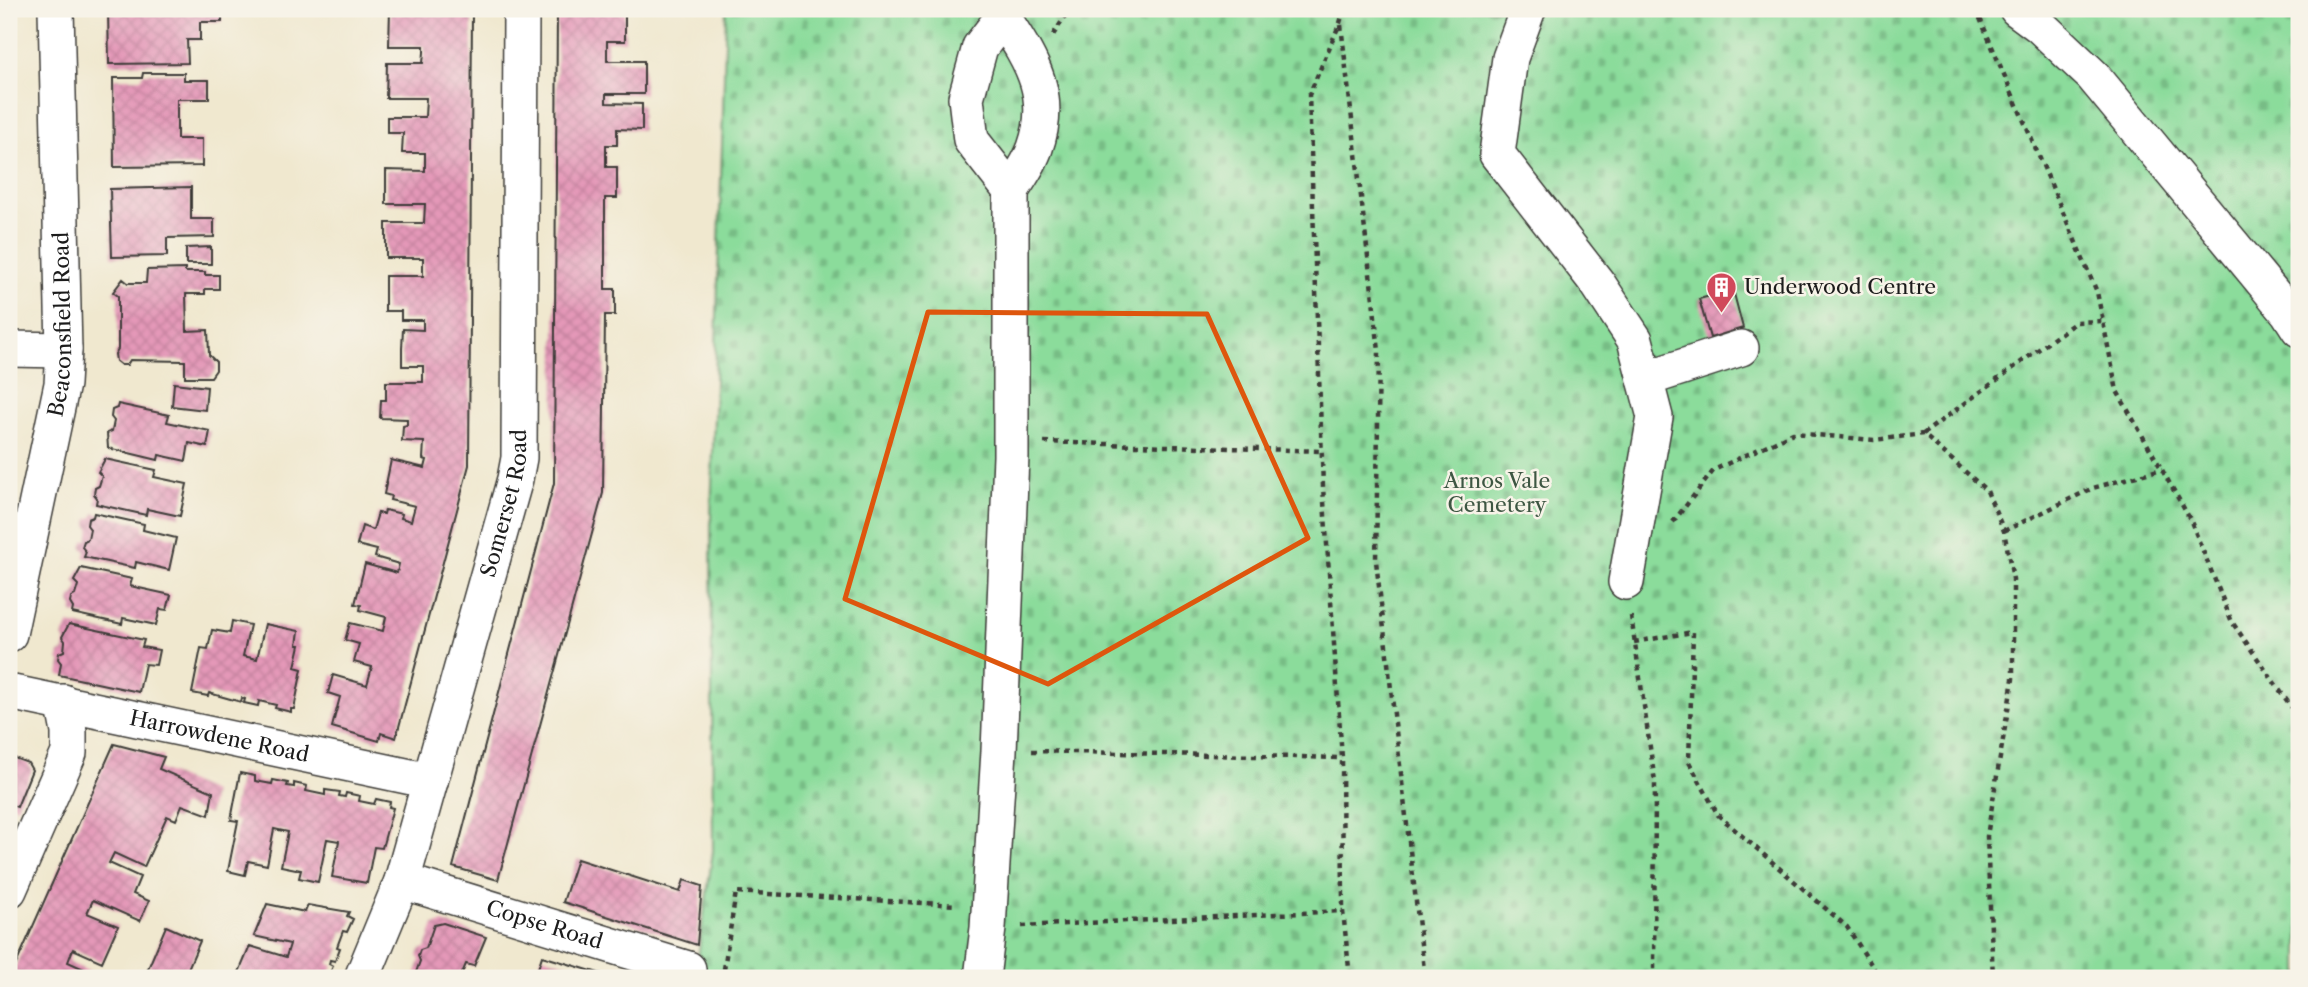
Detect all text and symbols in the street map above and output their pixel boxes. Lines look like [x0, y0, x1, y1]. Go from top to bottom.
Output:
street label: Beaconsfield Road [42, 231, 76, 419]
building icon: Underwood Centre [1704, 270, 1738, 314]
place label: Underwood Centre [1744, 274, 1936, 299]
street label: Somerset Road [475, 429, 532, 580]
park label: Arnos Vale Cemetery [1443, 468, 1550, 517]
street label: Harrowdene Road [128, 705, 312, 767]
street label: Copse Road [483, 895, 606, 954]

